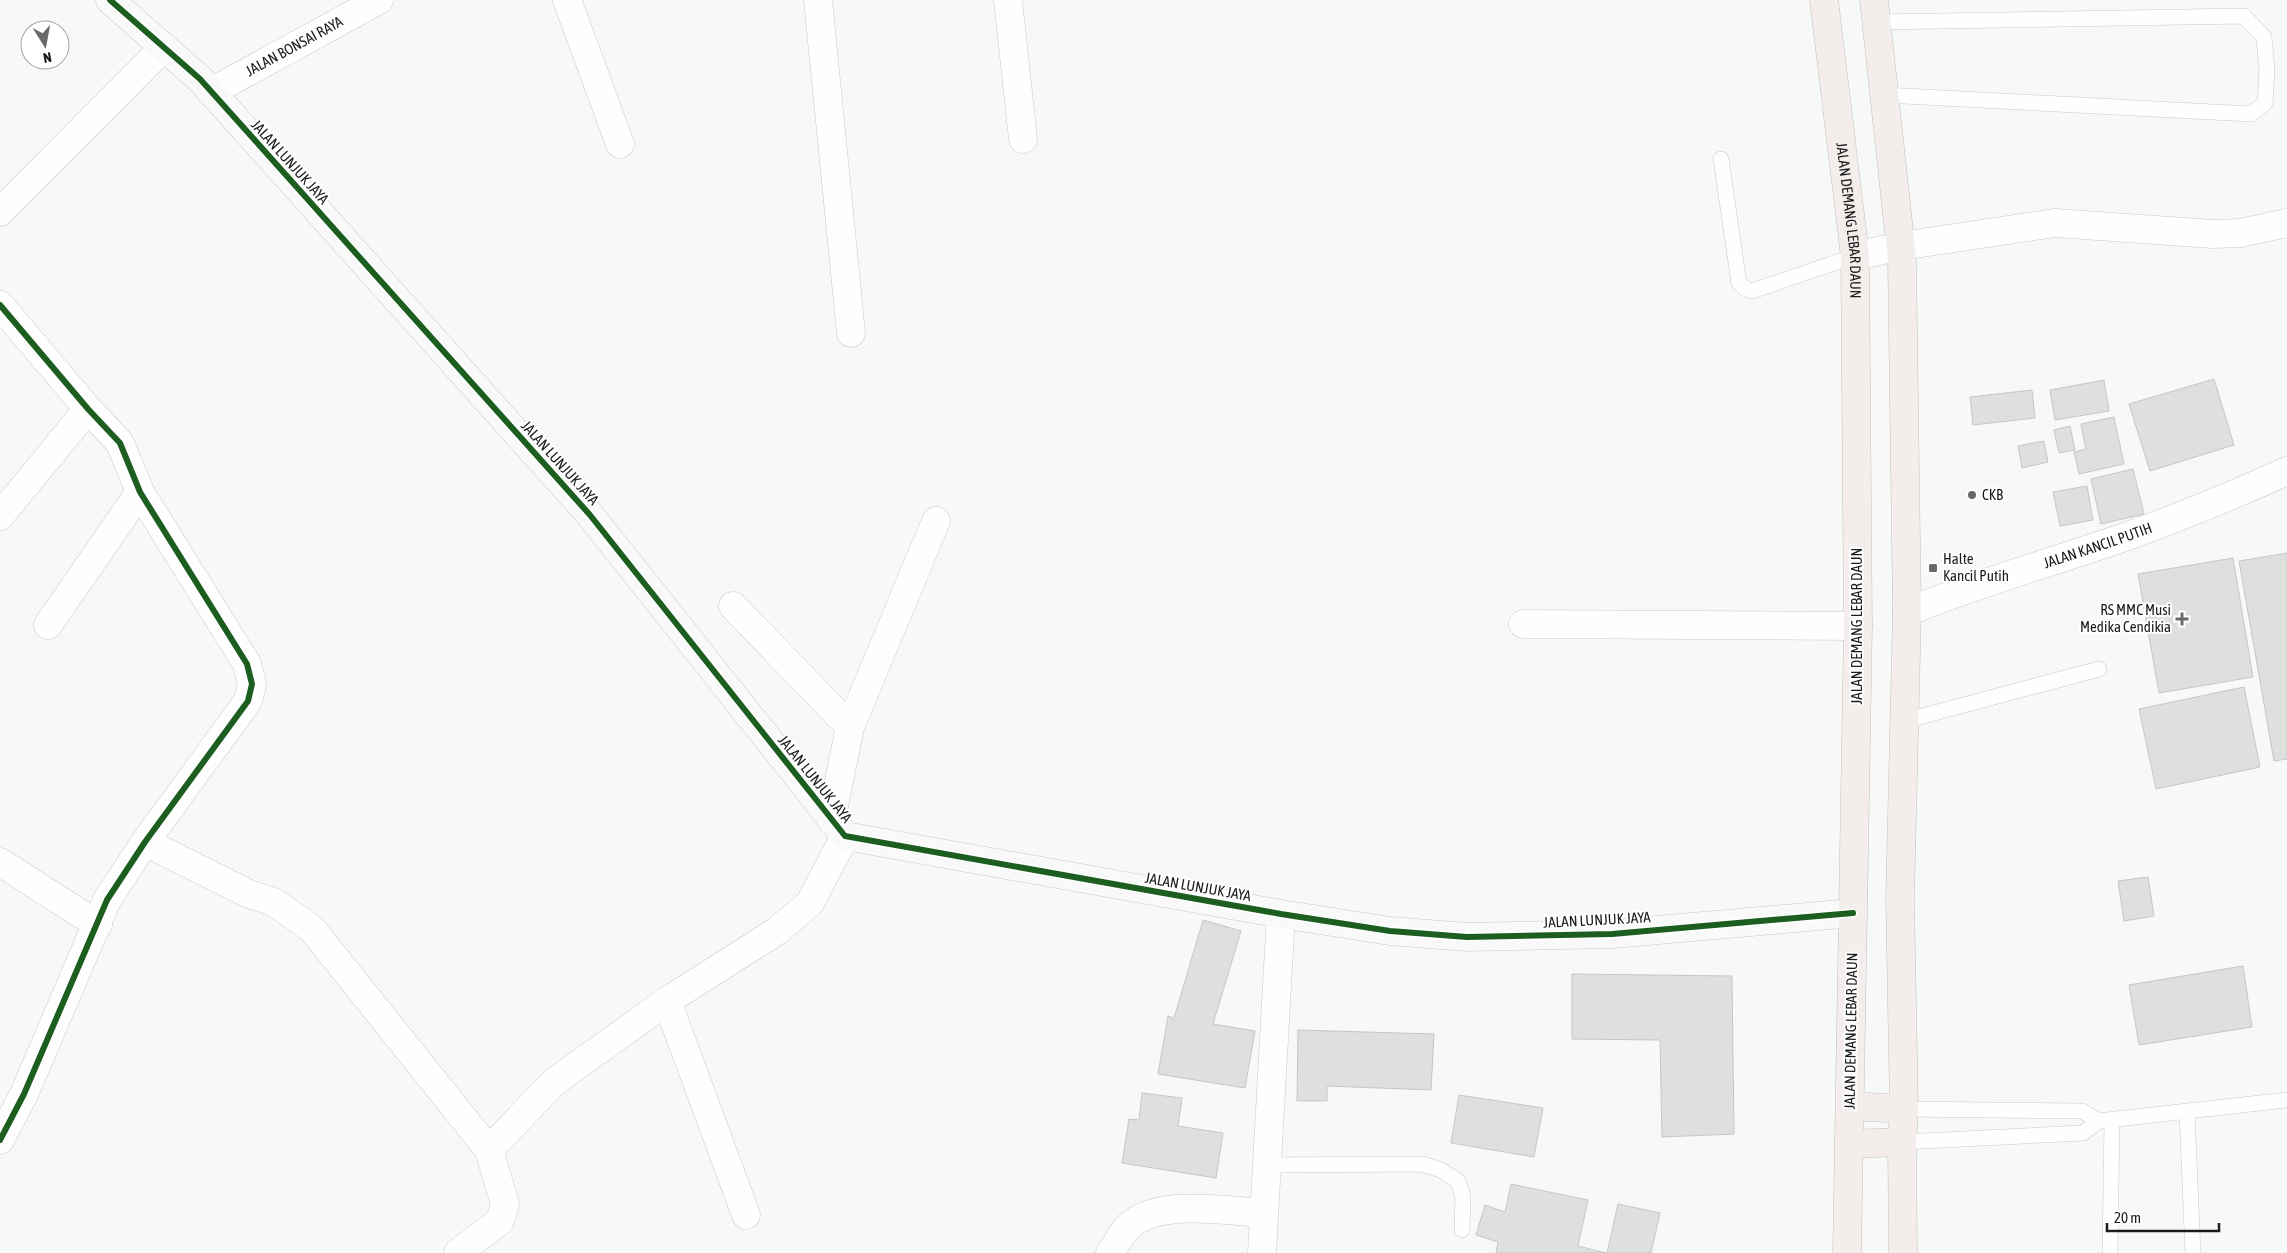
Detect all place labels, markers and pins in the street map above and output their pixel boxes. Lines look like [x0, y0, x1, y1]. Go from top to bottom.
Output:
place label: CKB [1982, 486, 2003, 503]
marker: CKB [1966, 489, 1978, 501]
place label: Halte Kancil Putih [1943, 550, 2009, 584]
marker: Halte Kancil Putih [1927, 562, 1939, 574]
place label: RS MMC Musi Medika Cendikia [2080, 601, 2171, 635]
marker: RS MMC Musi Medika Cendikia [2175, 612, 2189, 626]

